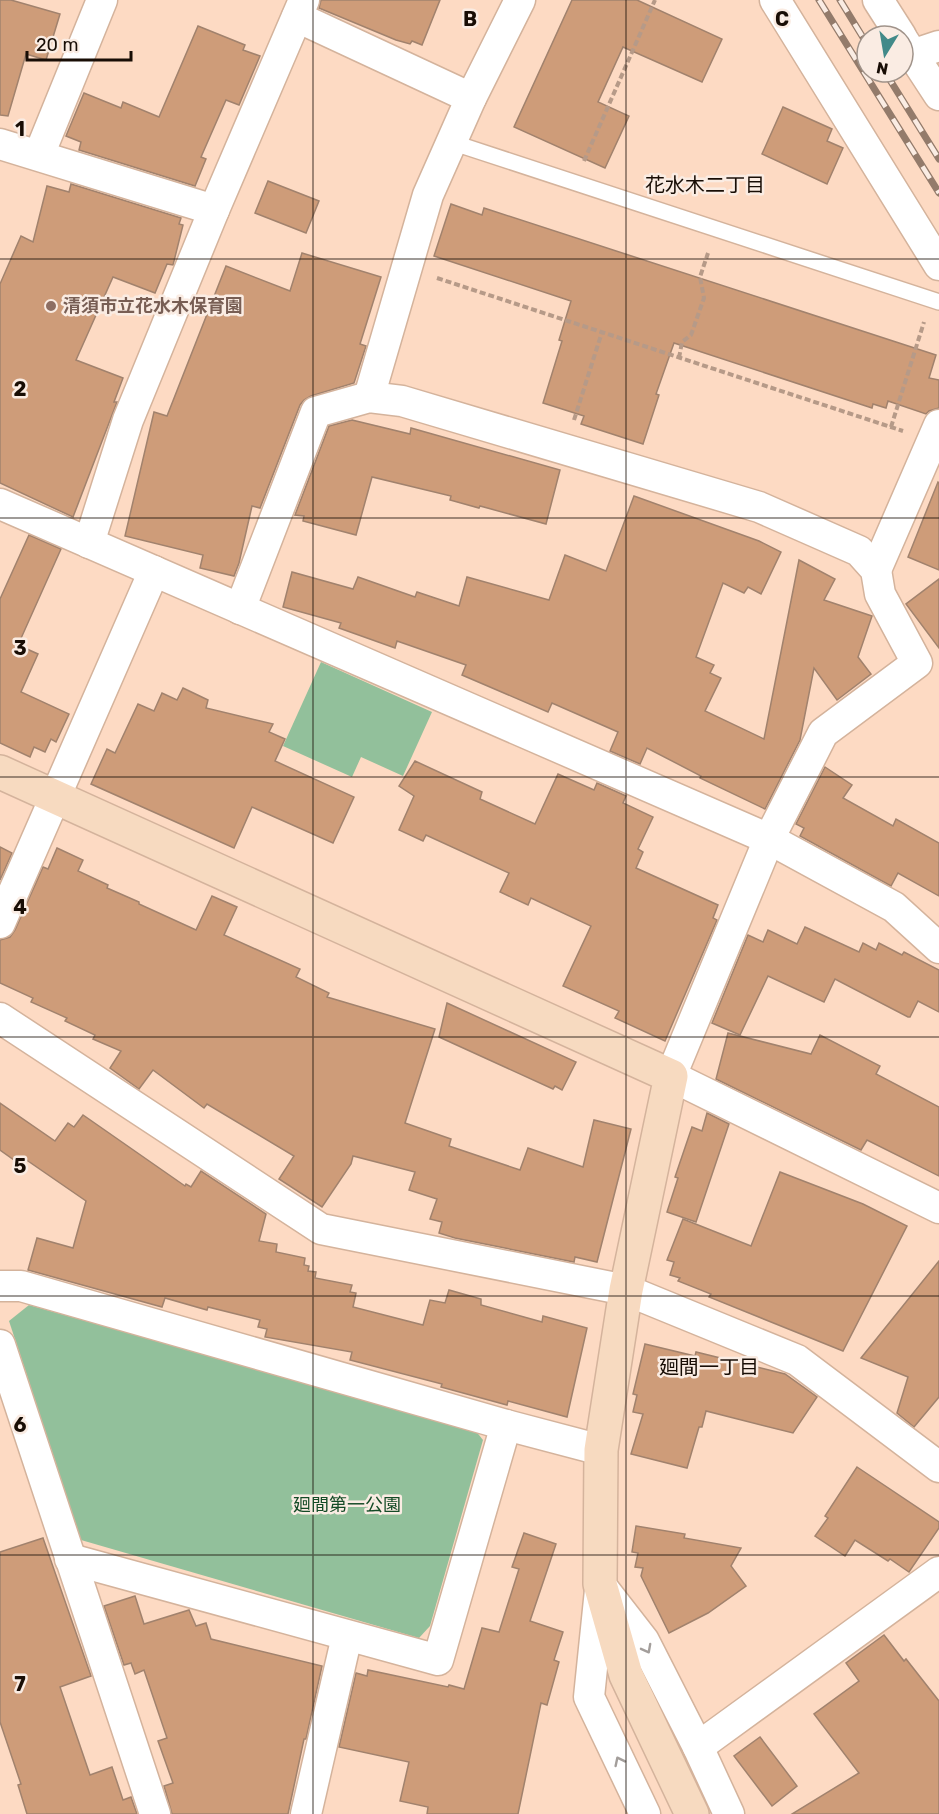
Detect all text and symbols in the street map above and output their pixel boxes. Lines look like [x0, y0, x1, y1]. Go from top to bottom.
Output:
text: B [463, 7, 477, 31]
text: C [775, 7, 789, 31]
scale bar [27, 24, 130, 62]
north arrow [855, 24, 915, 84]
text: 20 m [36, 34, 78, 56]
text: N [875, 58, 890, 79]
text: 1 [15, 117, 25, 141]
district label: 花水木二丁目 [645, 173, 765, 197]
place label: 清須市立花水木保育園 [63, 295, 243, 317]
marker: 清須市立花水木保育園 [44, 299, 58, 313]
text: 2 [14, 377, 27, 401]
text: 3 [13, 636, 27, 660]
text: 4 [13, 895, 27, 919]
text: 5 [14, 1154, 27, 1178]
district label: 廻間一丁目 [659, 1355, 759, 1379]
text: 6 [13, 1413, 27, 1437]
park label: 廻間第一公園 [293, 1494, 401, 1516]
one-way arrow [640, 1642, 651, 1653]
text: 7 [14, 1672, 26, 1696]
one-way arrow [615, 1757, 627, 1768]

